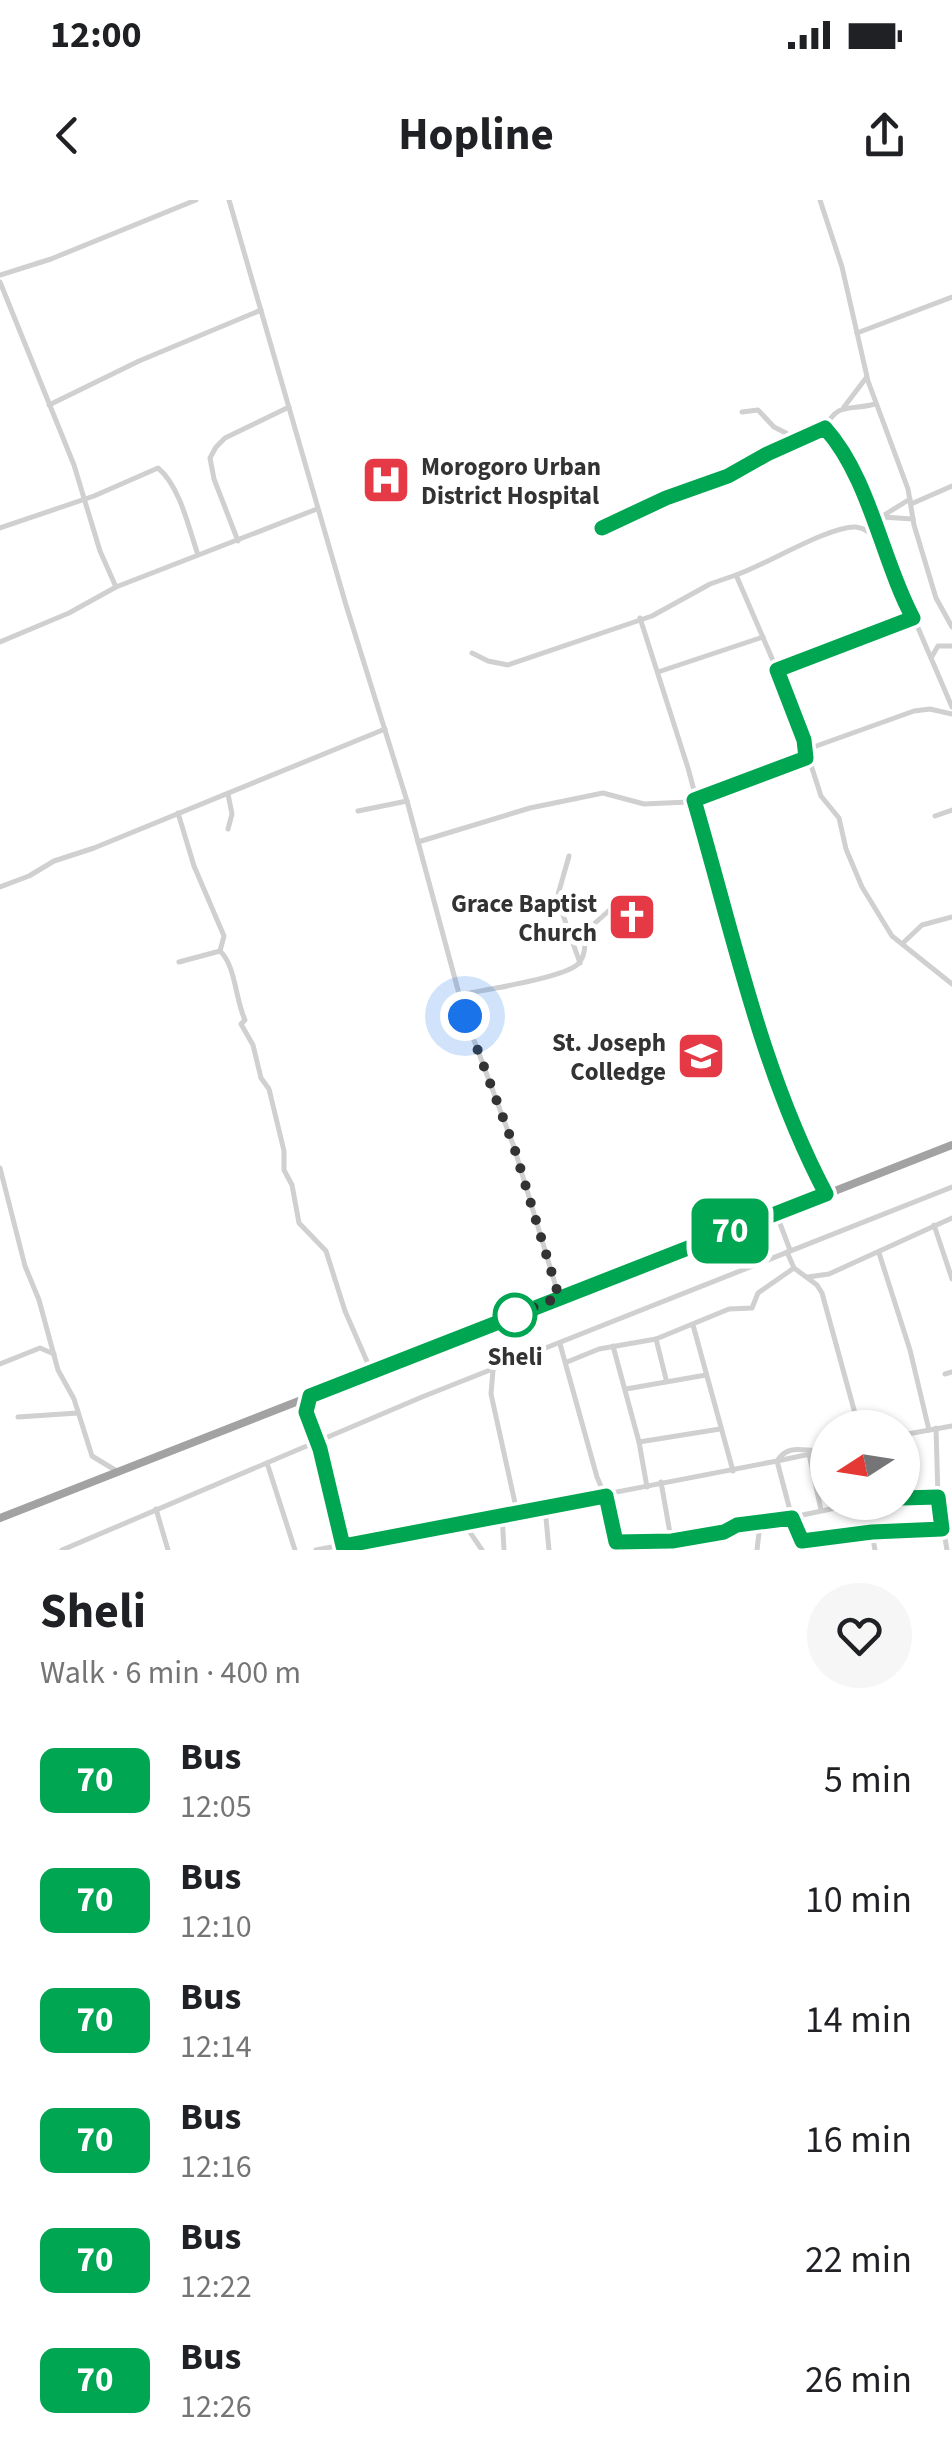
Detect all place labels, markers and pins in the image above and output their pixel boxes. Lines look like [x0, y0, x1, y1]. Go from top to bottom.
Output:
place label: Morogoro Urban District Hospital [421, 449, 601, 514]
hospital icon: Morogoro Urban District Hospital [360, 454, 412, 506]
place label: Grace Baptist Church [451, 886, 597, 951]
church icon: Grace Baptist Church [606, 891, 658, 943]
place label: St. Joseph Colledge [552, 1025, 666, 1090]
school or university icon: St. Joseph Colledge [675, 1030, 727, 1082]
marker: Sheli [494, 1294, 536, 1336]
place label: Sheli [487, 1339, 543, 1375]

